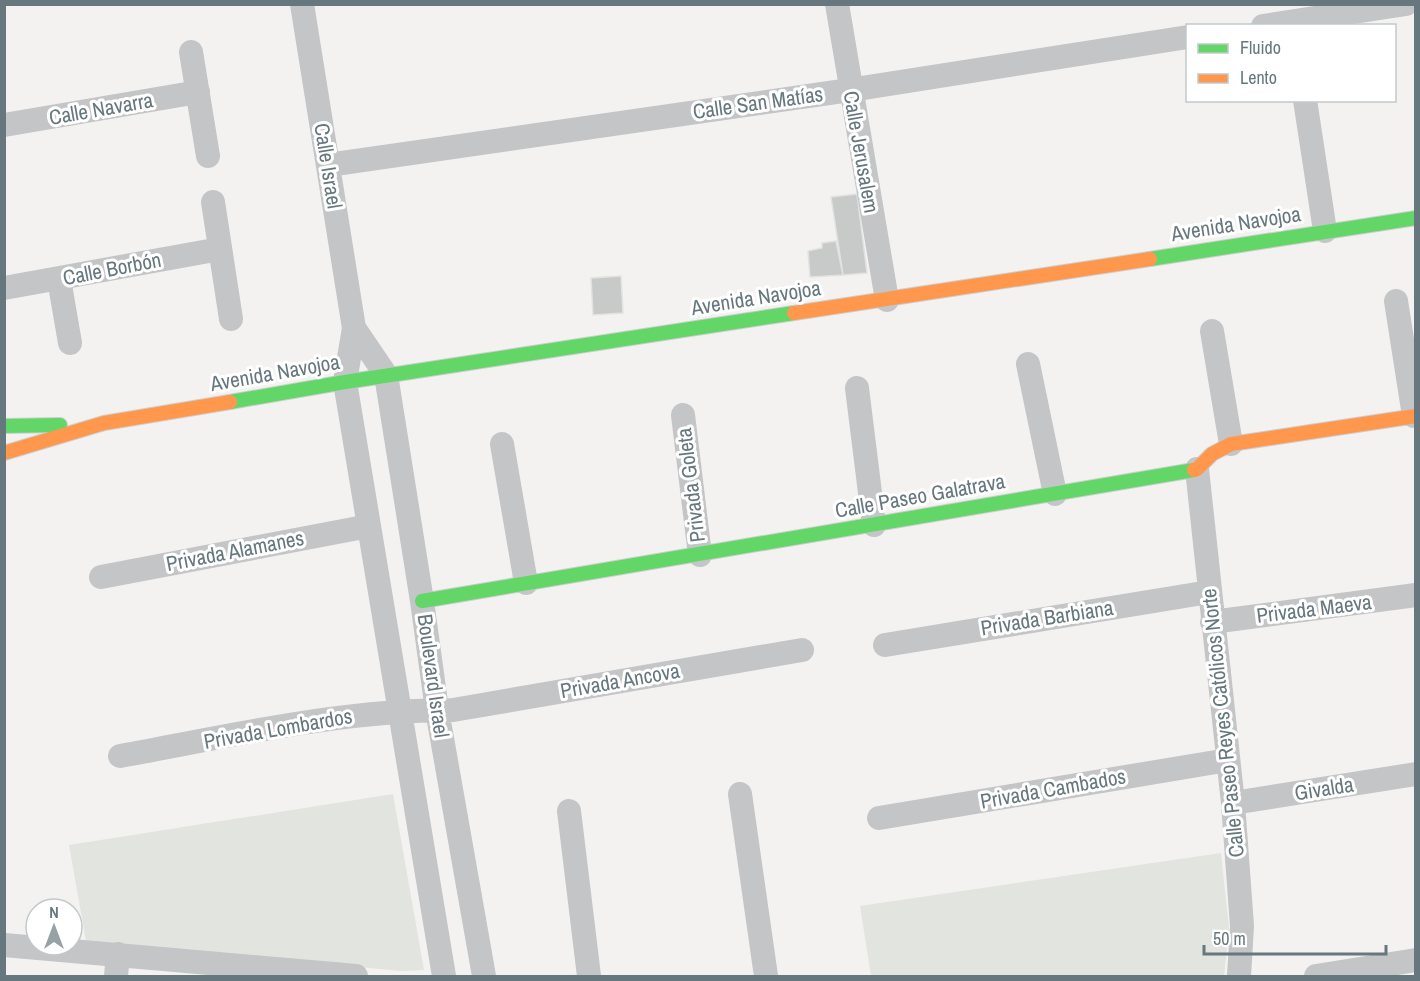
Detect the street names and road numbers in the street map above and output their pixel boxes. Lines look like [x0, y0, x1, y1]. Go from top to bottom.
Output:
street label: Calle San Matías [691, 79, 825, 126]
street label: Calle Navarra [47, 85, 156, 132]
street label: Calle Jerusalem [836, 89, 886, 215]
street label: Calle Israel [307, 121, 350, 211]
street label: Avenida Navojoa [1168, 199, 1303, 248]
street label: Calle Borbón [60, 245, 164, 292]
street label: Avenida Navojoa [688, 273, 823, 322]
street label: Avenida Navojoa [207, 347, 342, 398]
street label: Privada Goleta [669, 426, 712, 544]
street label: Calle Paseo Galatrava [833, 466, 1008, 525]
street label: Privada Alamanes [164, 523, 306, 578]
street label: Calle Paseo Reyes Católicos Norte [1194, 587, 1251, 859]
street label: Privada Maeva [1255, 587, 1374, 630]
street label: Privada Barbiana [978, 593, 1116, 642]
street label: Boulevard Israel [410, 612, 457, 740]
street label: Privada Ancova [558, 656, 682, 705]
street label: Privada Lombardos [201, 701, 354, 756]
street label: Privada Cambados [978, 761, 1128, 816]
street label: Givalda [1292, 769, 1356, 807]

